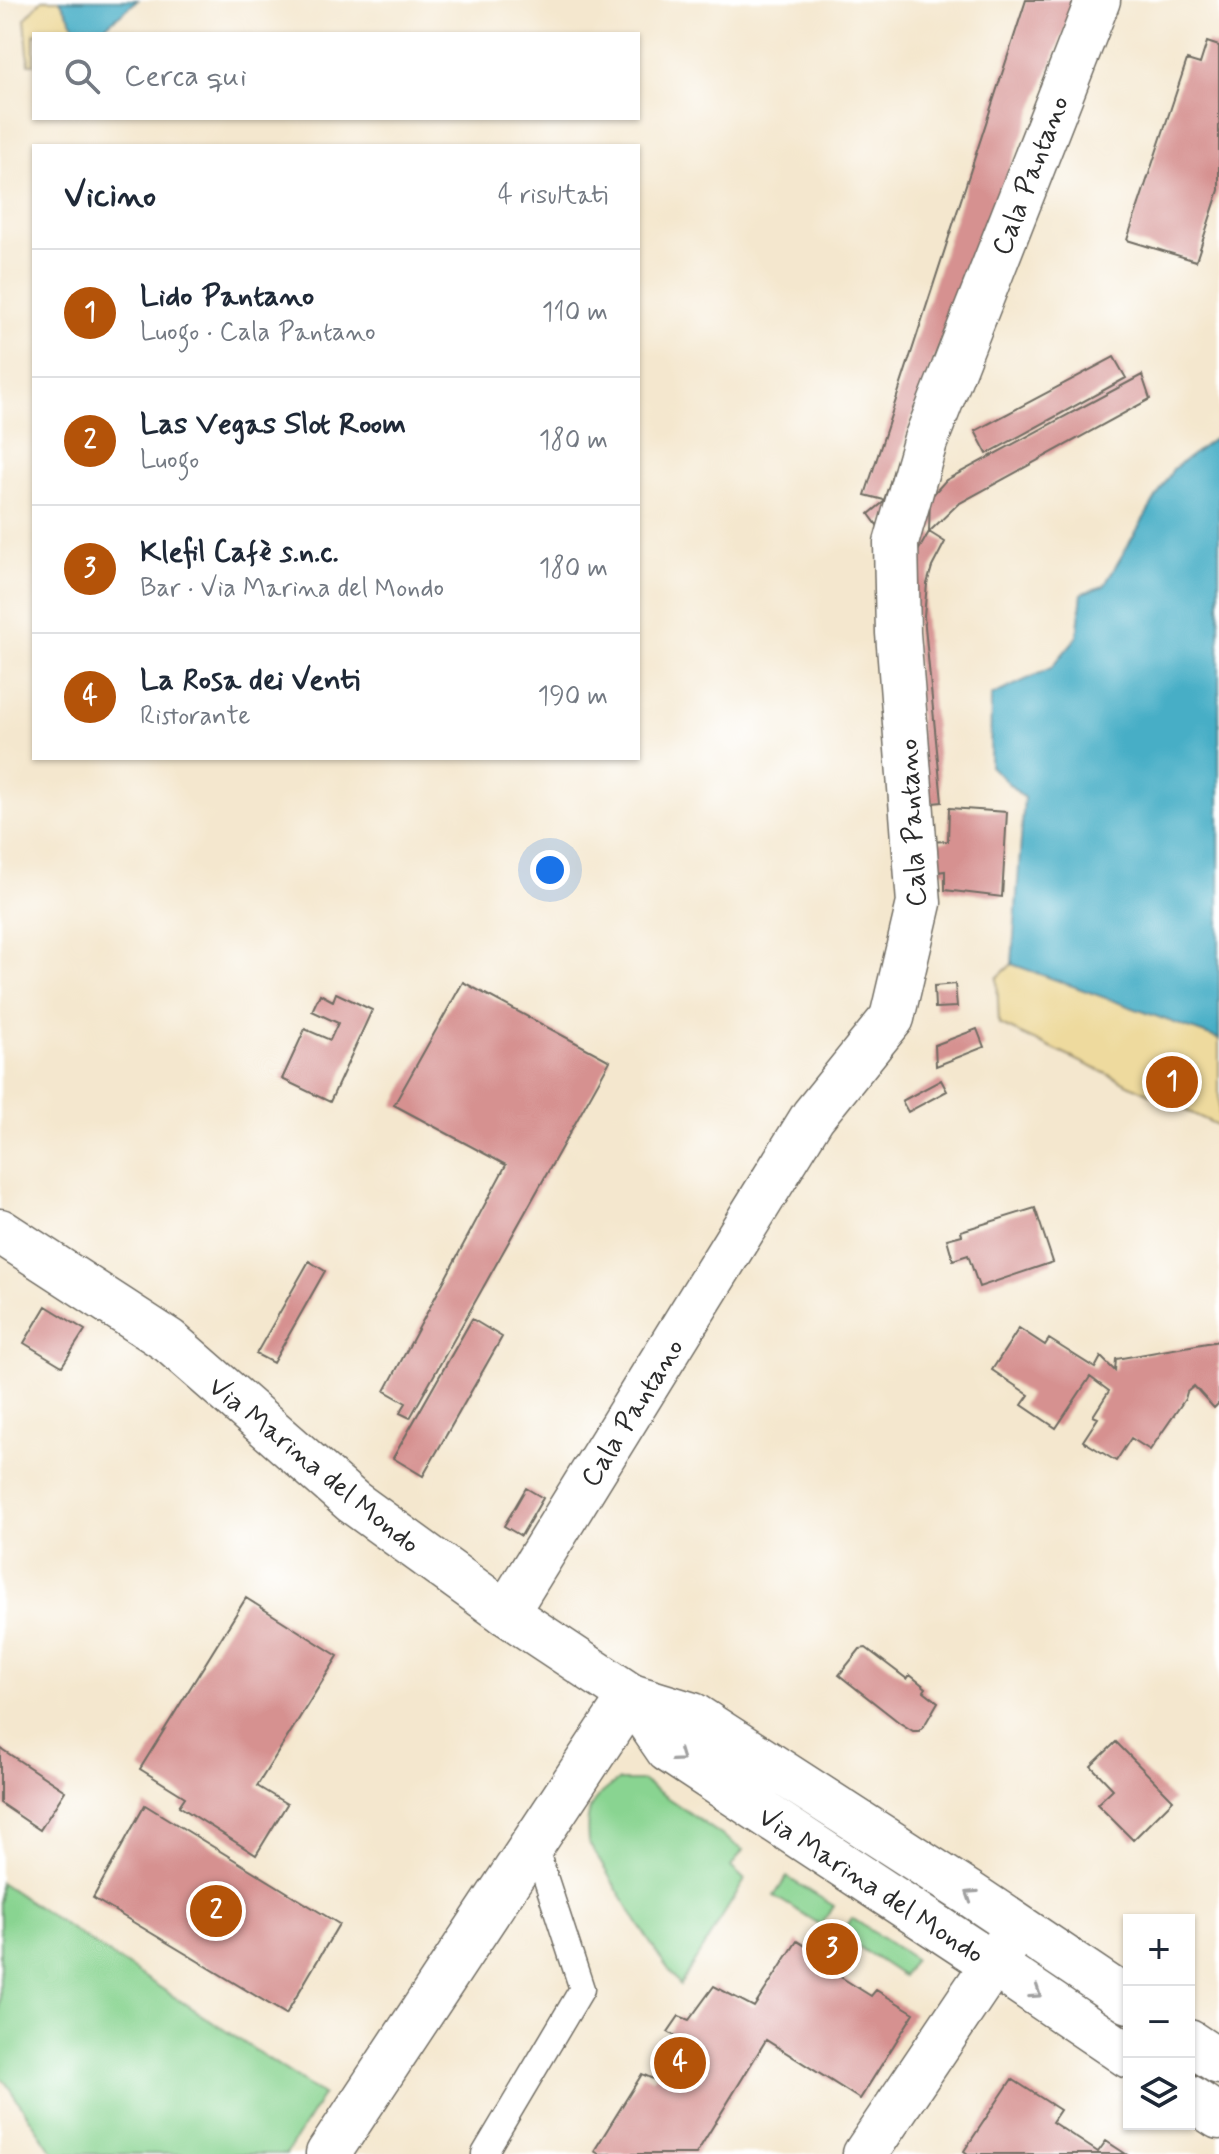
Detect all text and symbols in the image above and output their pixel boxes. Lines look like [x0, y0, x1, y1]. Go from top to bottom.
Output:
search box [32, 32, 640, 120]
icon: search [60, 54, 104, 98]
text: Cerca qui [124, 57, 247, 96]
street label: Cala Pantano [984, 91, 1079, 261]
text: Vicino [64, 174, 156, 219]
text: 4 risultati [498, 179, 608, 213]
text: Lido Pantano [140, 277, 314, 316]
text: 1 [84, 296, 96, 330]
text: 110 m [542, 296, 608, 330]
text: Luogo · Cala Pantano [140, 316, 376, 350]
text: Las Vegas Slot Room [140, 405, 406, 444]
text: 2 [84, 424, 96, 458]
text: 180 m [539, 424, 608, 458]
text: Luogo [140, 444, 199, 478]
text: Klefil Cafè s.n.c. [140, 533, 339, 572]
text: 3 [84, 552, 96, 586]
text: 180 m [539, 552, 608, 586]
text: Bar · Via Marina del Mondo [140, 572, 444, 606]
text: La Rosa dei Venti [140, 661, 360, 700]
text: 4 [82, 680, 98, 714]
text: 190 m [538, 680, 608, 714]
text: Ristorante [140, 700, 250, 734]
street label: Cala Pantano [891, 738, 936, 908]
your location [530, 850, 570, 890]
pin: 1 [1146, 1052, 1198, 1112]
street label: Cala Pantano [573, 1332, 693, 1494]
street label: Via Marina del Mondo [200, 1369, 427, 1563]
one-way arrow [670, 1747, 684, 1762]
street label: Via Marina del Mondo [751, 1799, 991, 1973]
pin: 2 [190, 1881, 242, 1941]
one-way arrow [966, 1890, 980, 1905]
map controls [1123, 1914, 1195, 2130]
button: + [1123, 1914, 1195, 1986]
pin: 3 [806, 1919, 858, 1979]
one-way arrow [1027, 1983, 1041, 1998]
button: − [1123, 1986, 1195, 2058]
pin: 4 [654, 2033, 706, 2093]
button: layers [1123, 2058, 1195, 2130]

